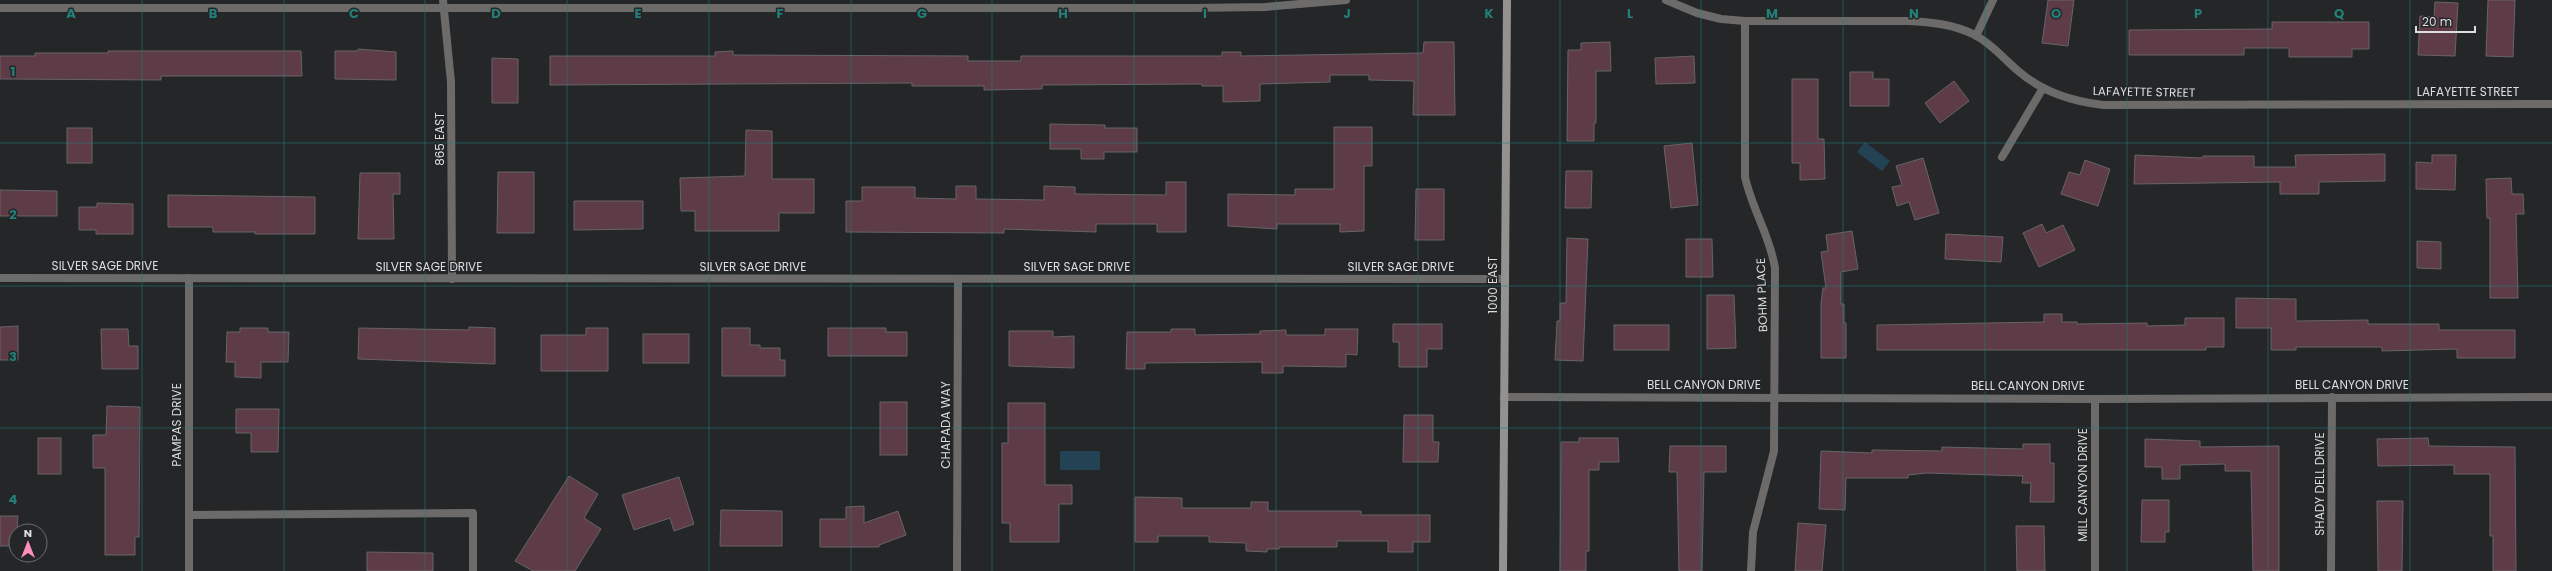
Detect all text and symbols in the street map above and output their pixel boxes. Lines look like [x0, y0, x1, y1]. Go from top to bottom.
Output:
text: A [66, 4, 76, 23]
text: B [209, 4, 218, 23]
text: C [349, 4, 359, 23]
text: D [491, 4, 501, 23]
text: E [634, 4, 642, 23]
text: F [776, 4, 784, 23]
text: G [917, 4, 927, 23]
text: H [1058, 4, 1068, 23]
text: I [1203, 4, 1207, 23]
text: J [1343, 4, 1351, 23]
text: K [1484, 4, 1494, 23]
text: L [1627, 4, 1633, 23]
text: M [1766, 4, 1778, 23]
text: N [1909, 4, 1919, 23]
text: O [2051, 4, 2061, 23]
text: P [2194, 4, 2202, 23]
text: Q [2334, 4, 2344, 23]
scale bar [2416, 8, 2475, 34]
text: 20 m [2422, 13, 2452, 30]
text: 1 [11, 62, 15, 81]
street label: LAFAYETTE STREET [2093, 82, 2196, 101]
street label: LAFAYETTE STREET [2417, 83, 2520, 100]
street label: 865 EAST [431, 112, 448, 166]
text: 2 [9, 205, 17, 224]
street label: 1000 EAST [1484, 256, 1501, 314]
street label: SILVER SAGE DRIVE [52, 257, 158, 274]
street label: SILVER SAGE DRIVE [376, 258, 482, 275]
street label: SILVER SAGE DRIVE [700, 258, 806, 275]
street label: SILVER SAGE DRIVE [1024, 258, 1130, 275]
street label: SILVER SAGE DRIVE [1348, 258, 1454, 275]
street label: BOHM PLACE [1752, 258, 1771, 332]
text: 3 [9, 347, 17, 366]
street label: BELL CANYON DRIVE [1647, 376, 1761, 393]
street label: BELL CANYON DRIVE [2295, 376, 2409, 393]
street label: BELL CANYON DRIVE [1971, 377, 2085, 394]
street label: CHAPADA WAY [937, 381, 954, 469]
street label: PAMPAS DRIVE [168, 383, 185, 467]
street label: MILL CANYON DRIVE [2074, 428, 2091, 542]
street label: SHADY DELL DRIVE [2311, 432, 2328, 536]
text: 4 [9, 490, 18, 509]
north arrow [8, 523, 48, 563]
text: N [24, 525, 32, 541]

